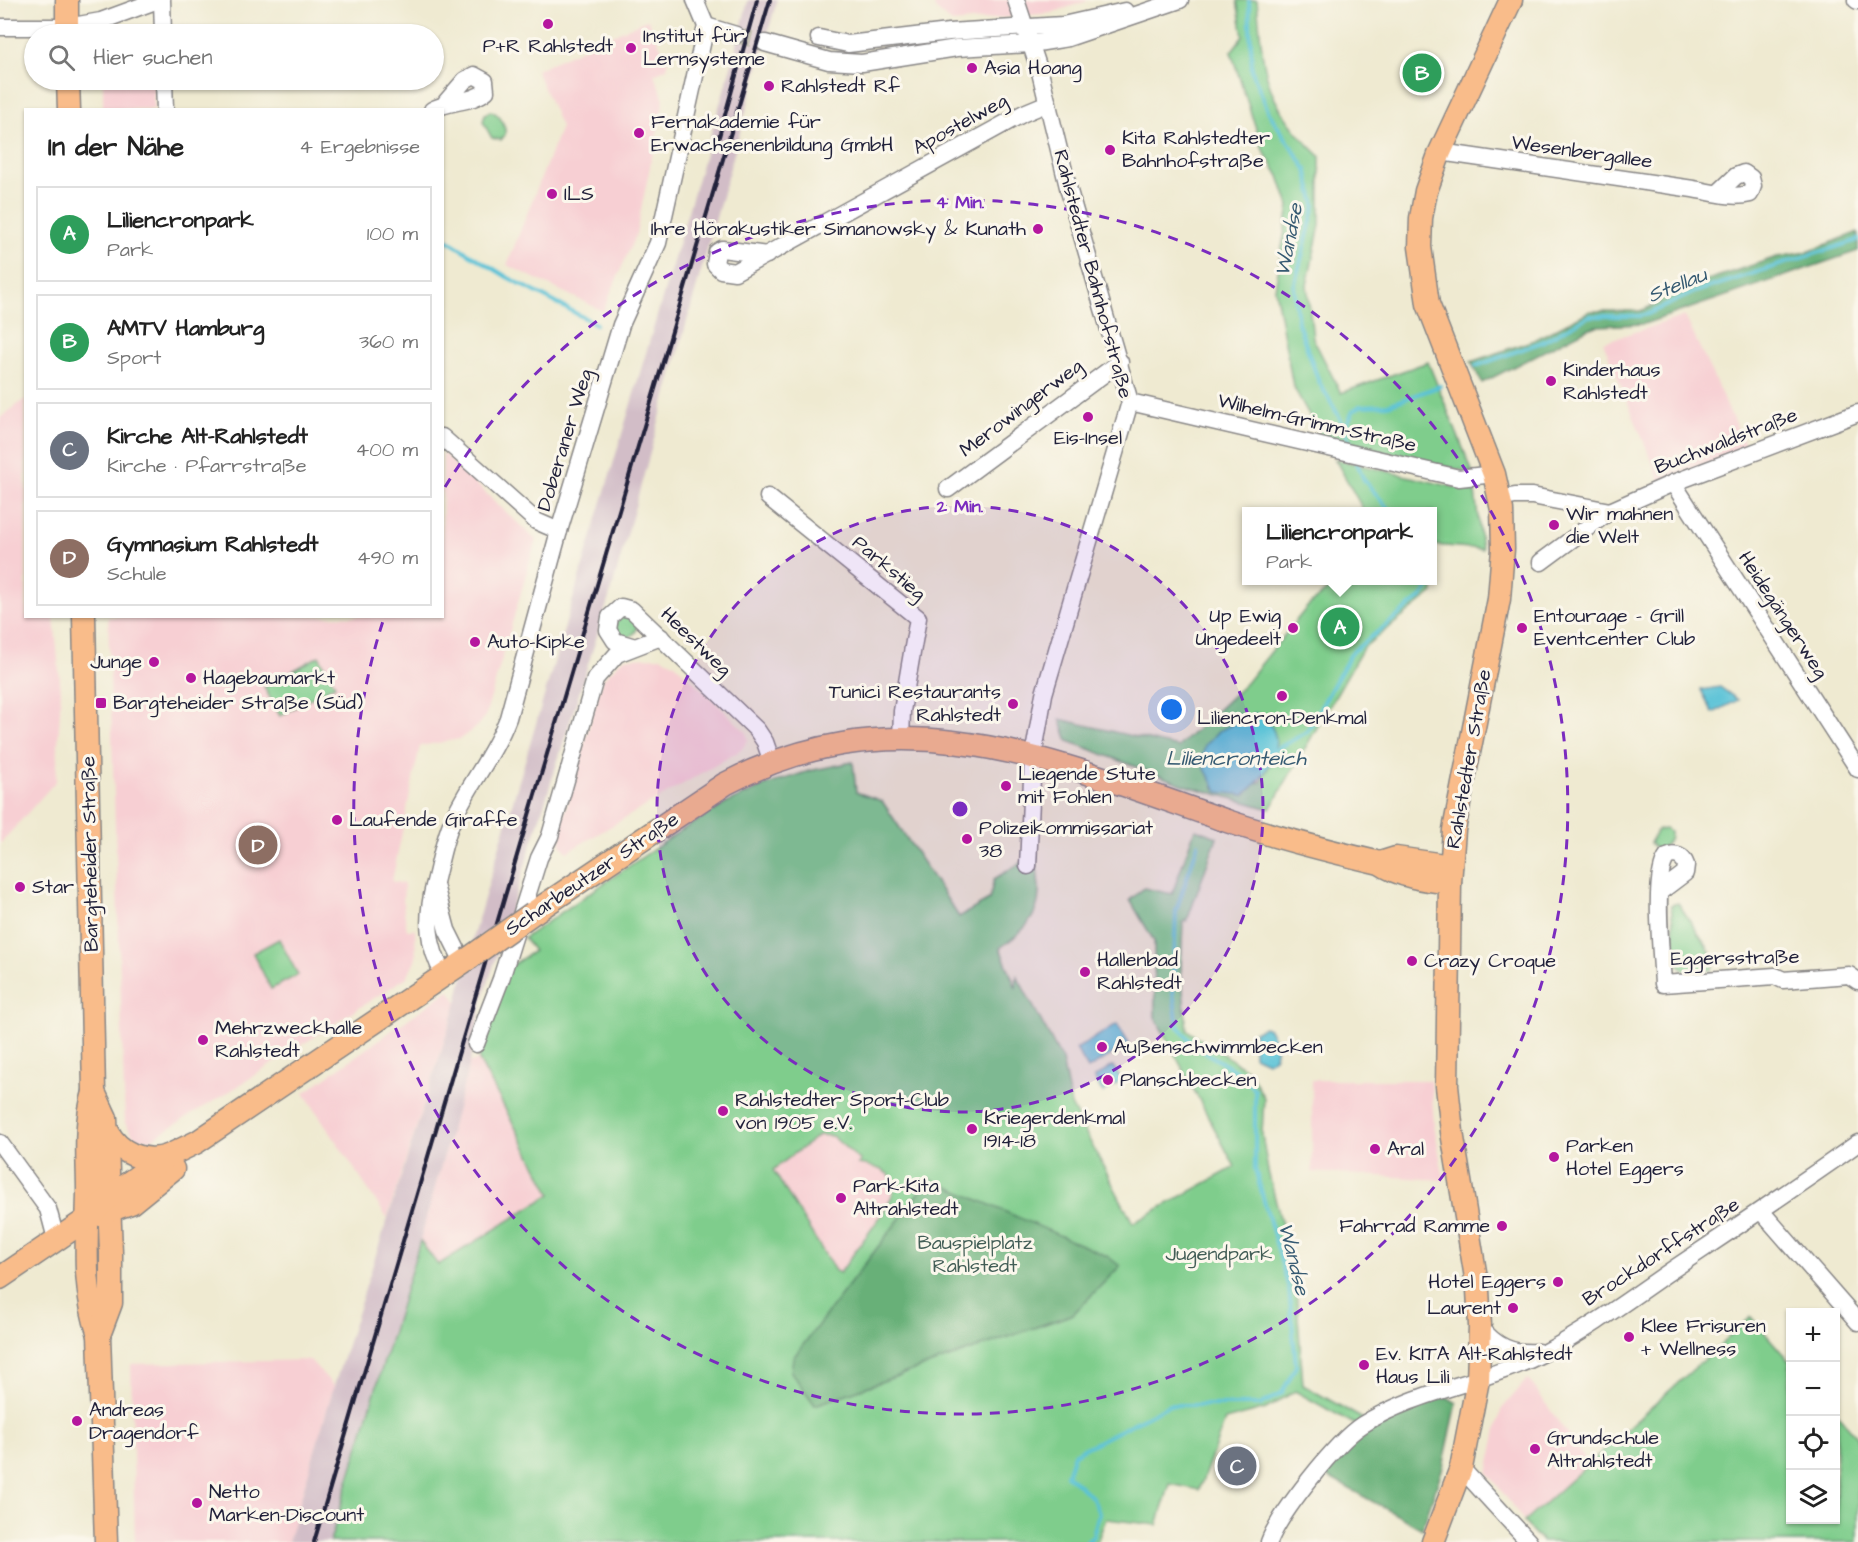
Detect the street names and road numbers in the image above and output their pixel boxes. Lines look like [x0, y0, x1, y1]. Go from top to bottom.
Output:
street label: Apostelweg [907, 86, 1013, 162]
street label: Wesenbergallee [1510, 128, 1654, 177]
street label: Rahlstedter Bahnhofstraße [1046, 147, 1140, 402]
street label: Merowingerweg [953, 352, 1089, 465]
street label: Doberaner Weg [530, 365, 601, 515]
street label: Wilhelm-Grimm-Straße [1215, 387, 1419, 460]
street label: Buchwaldstraße [1650, 401, 1802, 481]
street label: Parkstieg [845, 529, 932, 608]
street label: Heidegängerweg [1730, 546, 1835, 685]
street label: Heestweg [654, 601, 738, 684]
street label: Rahlstedter Straße [1439, 667, 1499, 851]
street label: Bargteheider Straße [74, 756, 107, 952]
street label: Scharbeutzer Straße [500, 805, 684, 943]
street label: Eggersstraße [1670, 943, 1800, 974]
street label: Brockdorffstraße [1577, 1191, 1745, 1313]

